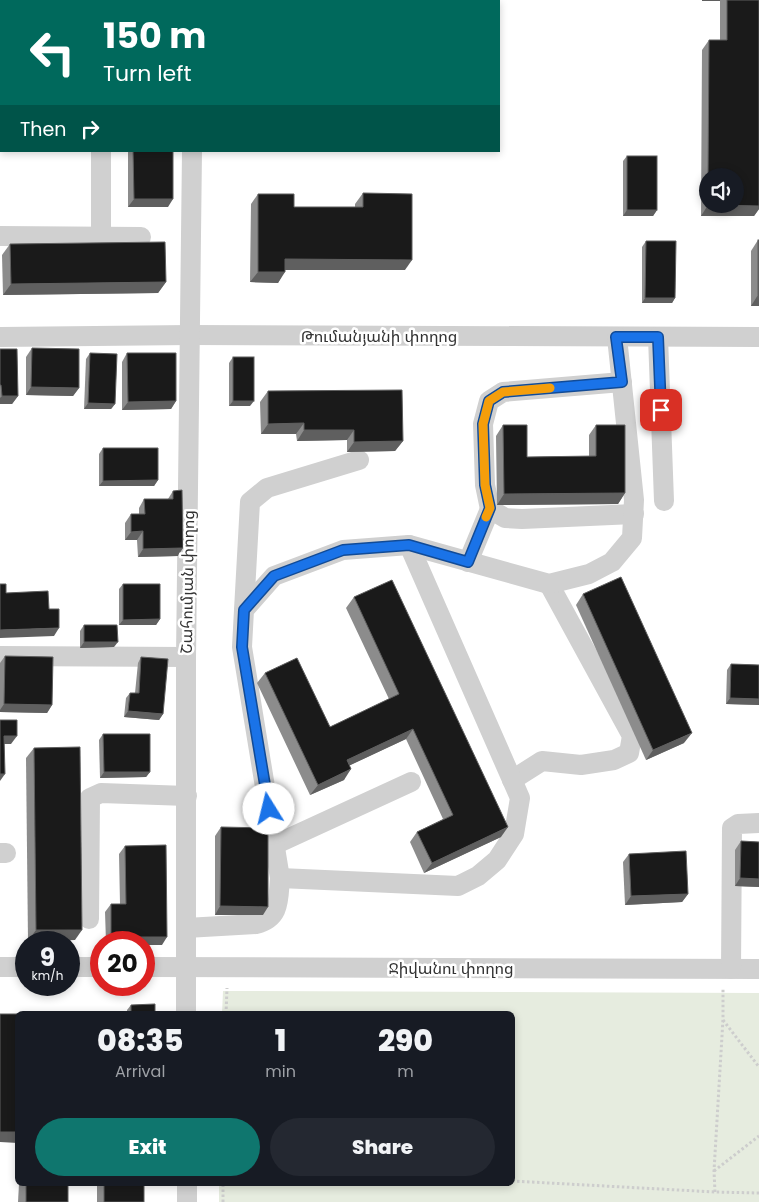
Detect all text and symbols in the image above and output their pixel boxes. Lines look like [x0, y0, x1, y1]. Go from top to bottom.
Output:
text: 150 m [103, 11, 206, 60]
icon: left [20, 20, 85, 85]
text: Turn left [103, 58, 191, 89]
icon: right [76, 115, 104, 143]
text: Then [20, 116, 66, 143]
map controls [699, 168, 744, 213]
button: sound [699, 168, 744, 213]
street label: Թումանյանի փողոց [301, 325, 457, 348]
pin [640, 389, 682, 431]
icon: arrive [647, 396, 675, 424]
street label: Շահումյան փողոց [175, 510, 200, 654]
position arrow [242, 782, 294, 834]
speed limit sign: 20 [90, 931, 155, 996]
text: 9 [40, 940, 55, 975]
street label: Ջիվանու փողոց [388, 957, 514, 980]
text: km/h [32, 967, 63, 984]
text: 08:35 [97, 1019, 183, 1062]
text: 1 [275, 1019, 286, 1062]
text: 290 [378, 1019, 433, 1062]
text: Arrival [115, 1060, 165, 1083]
text: min [265, 1060, 296, 1083]
text: m [397, 1060, 414, 1083]
button: Exit [35, 1118, 260, 1176]
button: Share [270, 1118, 495, 1176]

